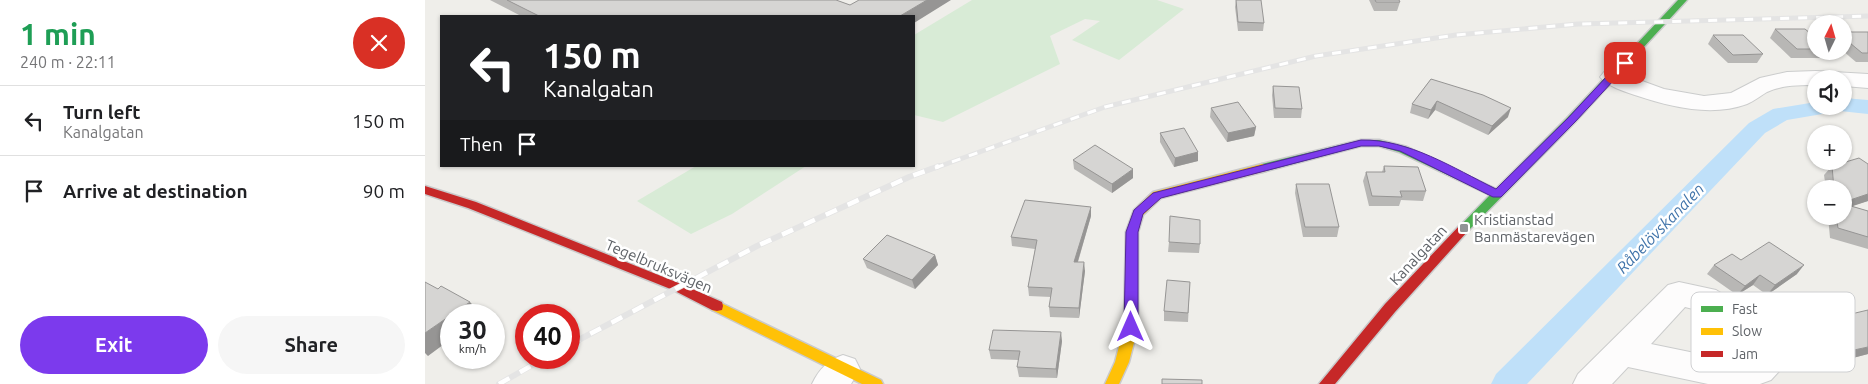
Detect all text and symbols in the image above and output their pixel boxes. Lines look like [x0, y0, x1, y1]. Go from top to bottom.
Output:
north arrow [1807, 15, 1853, 60]
map controls [1807, 15, 1852, 225]
text: 1 min [20, 17, 96, 51]
button: close [353, 17, 405, 69]
icon: left [460, 35, 525, 100]
text: 150 m [543, 35, 641, 75]
pin [1604, 42, 1646, 84]
icon: arrive [1611, 49, 1639, 77]
text: 240 m · 22:11 [20, 53, 116, 71]
button: sound [1807, 70, 1852, 115]
text: Kanalgatan [543, 76, 654, 101]
text: Turn left [63, 101, 141, 123]
icon: left [20, 107, 48, 135]
text: 150 m [352, 110, 405, 132]
text: Kanalgatan [63, 123, 144, 141]
button: + [1807, 125, 1852, 170]
icon: arrive [513, 130, 541, 158]
text: Then [460, 133, 503, 155]
icon: arrive [20, 177, 48, 205]
water label: Råbelövskanalen [1613, 179, 1707, 277]
text: Arrive at destination [63, 180, 248, 202]
text: 90 m [363, 180, 405, 202]
button: − [1807, 180, 1852, 225]
place label: Kristianstad Banmästarevägen [1474, 211, 1595, 245]
street label: Kanalgatan [1386, 222, 1450, 288]
marker: Kristianstad Banmästarevägen [1458, 222, 1470, 234]
street label: Tegelbruksvägen [603, 236, 715, 296]
legend [1691, 292, 1855, 372]
position arrow [1104, 300, 1156, 352]
text: Fast [1732, 301, 1758, 317]
speed limit sign: 40 [515, 304, 580, 369]
button: Exit [20, 316, 208, 374]
button: Share [218, 316, 405, 374]
text: 30 [458, 316, 487, 344]
text: Slow [1732, 323, 1762, 339]
text: km/h [459, 342, 486, 355]
text: Jam [1732, 346, 1758, 362]

